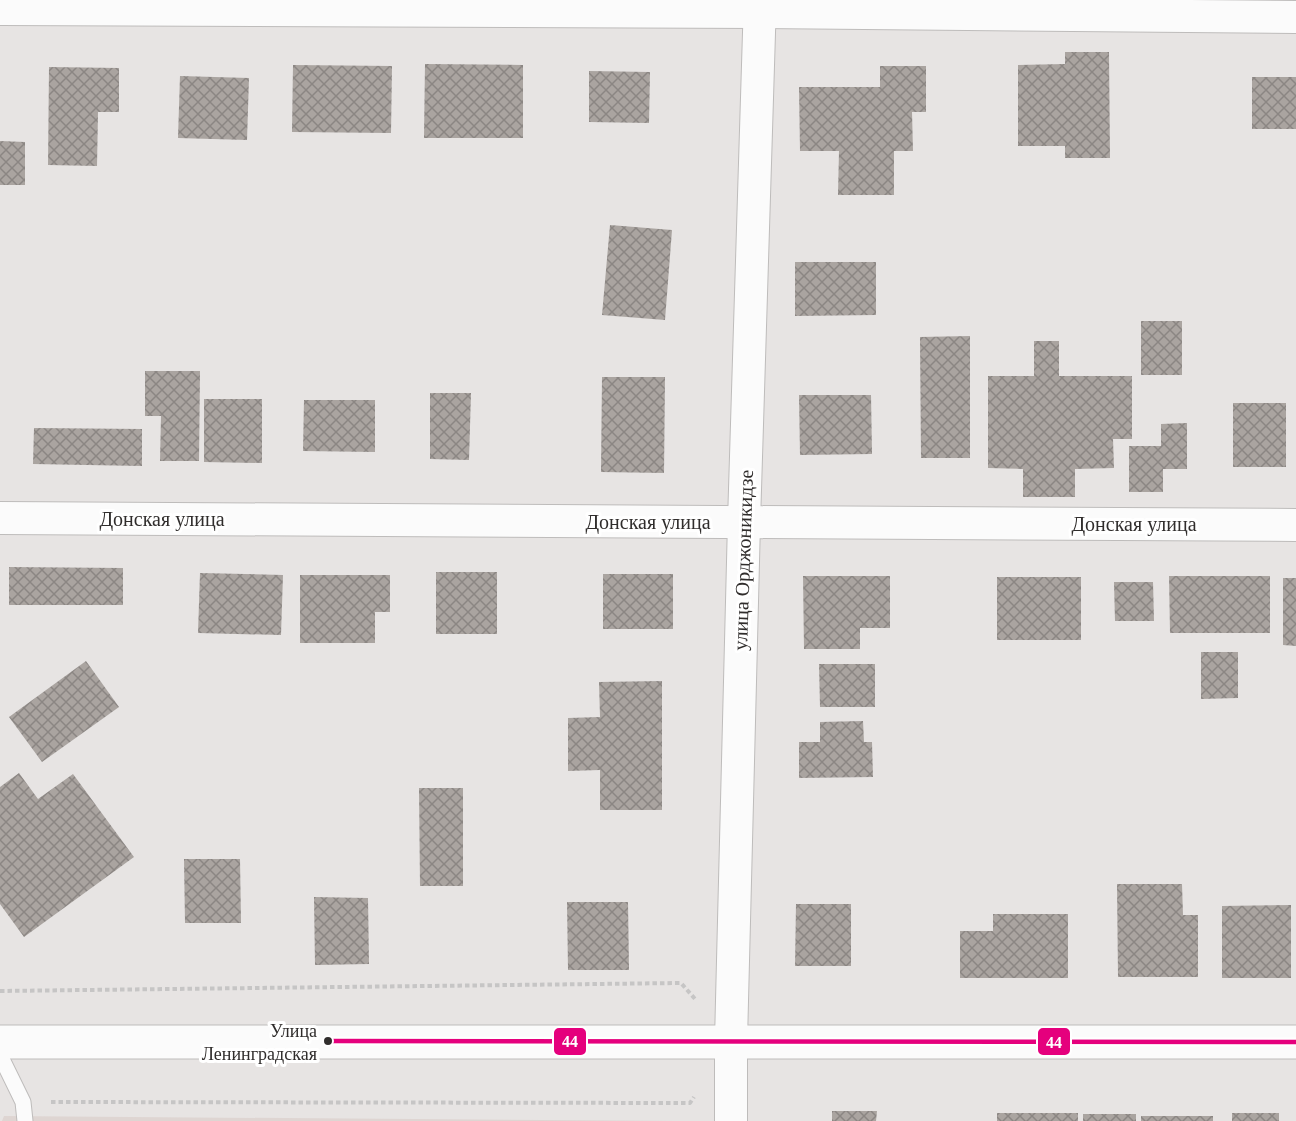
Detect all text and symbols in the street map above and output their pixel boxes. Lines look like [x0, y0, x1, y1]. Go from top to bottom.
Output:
street label: улица Орджоникидзе [729, 469, 758, 651]
street label: Донская улица [99, 508, 225, 531]
street label: Донская улица [585, 511, 711, 534]
street label: Донская улица [1071, 513, 1197, 536]
place label: Улица Ленинградская [202, 1021, 317, 1064]
line badge: 44 [553, 1027, 587, 1056]
line badge: 44 [1037, 1027, 1071, 1056]
text: 44 [562, 1033, 578, 1050]
text: 44 [1046, 1034, 1062, 1051]
marker: Улица Ленинградская [322, 1035, 334, 1047]

